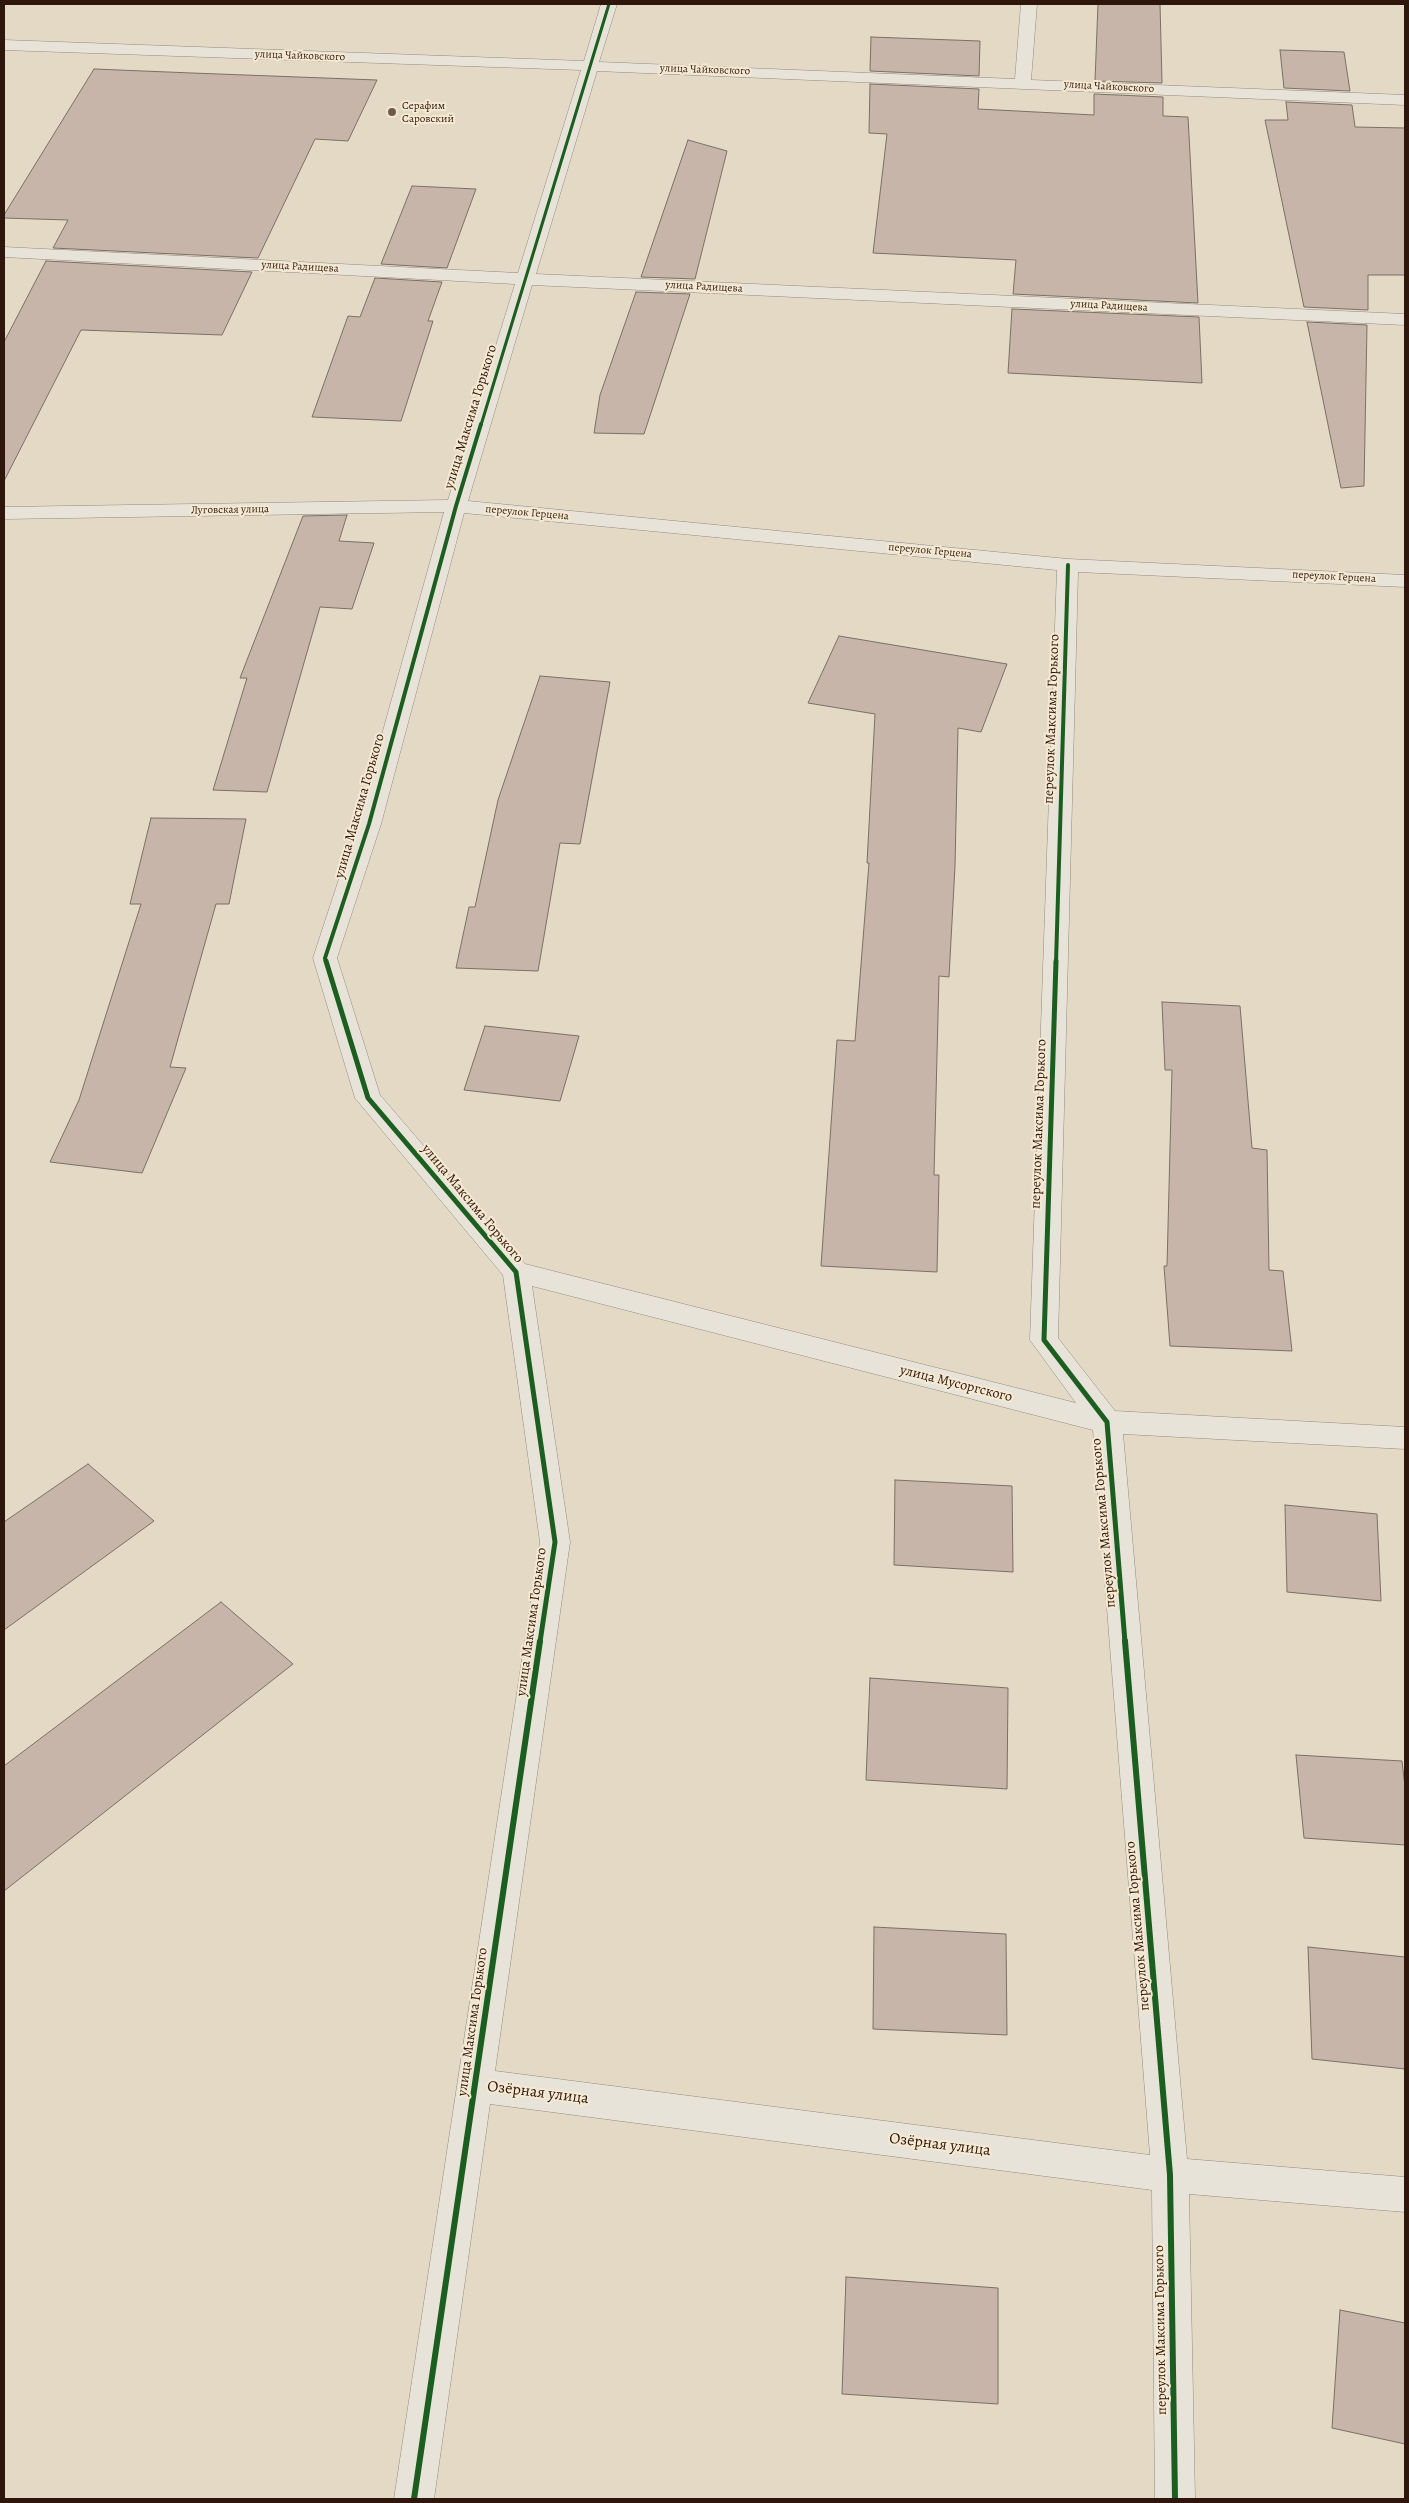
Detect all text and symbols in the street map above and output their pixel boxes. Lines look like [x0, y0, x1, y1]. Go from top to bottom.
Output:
street label: улица Чайковского [255, 48, 345, 64]
street label: улица Чайковского [660, 62, 750, 78]
street label: улица Чайковского [1064, 78, 1154, 96]
place label: Серафим Саровский [402, 99, 454, 125]
marker: Серафим Саровский [386, 106, 398, 118]
street label: улица Радищева [261, 258, 339, 276]
street label: улица Радищева [665, 278, 743, 296]
street label: улица Радищева [1070, 297, 1148, 315]
street label: улица Максима Горького [441, 343, 501, 491]
street label: Луговская улица [191, 503, 269, 517]
street label: переулок Герцена [485, 503, 569, 523]
street label: переулок Герцена [888, 541, 972, 561]
street label: переулок Герцена [1292, 568, 1376, 586]
street label: переулок Максима Горького [1041, 634, 1063, 804]
street label: улица Максима Горького [331, 732, 389, 880]
street label: переулок Максима Горького [1028, 1039, 1050, 1209]
street label: улица Максима Горького [417, 1141, 527, 1267]
street label: улица Мусоргского [898, 1362, 1014, 1406]
street label: переулок Максима Горького [1088, 1438, 1120, 1608]
street label: улица Максима Горького [513, 1547, 551, 1697]
street label: переулок Максима Горького [1122, 1841, 1154, 2011]
street label: улица Максима Горького [454, 1947, 492, 2097]
street label: Озёрная улица [486, 2077, 590, 2109]
street label: Озёрная улица [888, 2129, 992, 2161]
street label: переулок Максима Горького [1151, 2245, 1171, 2415]

